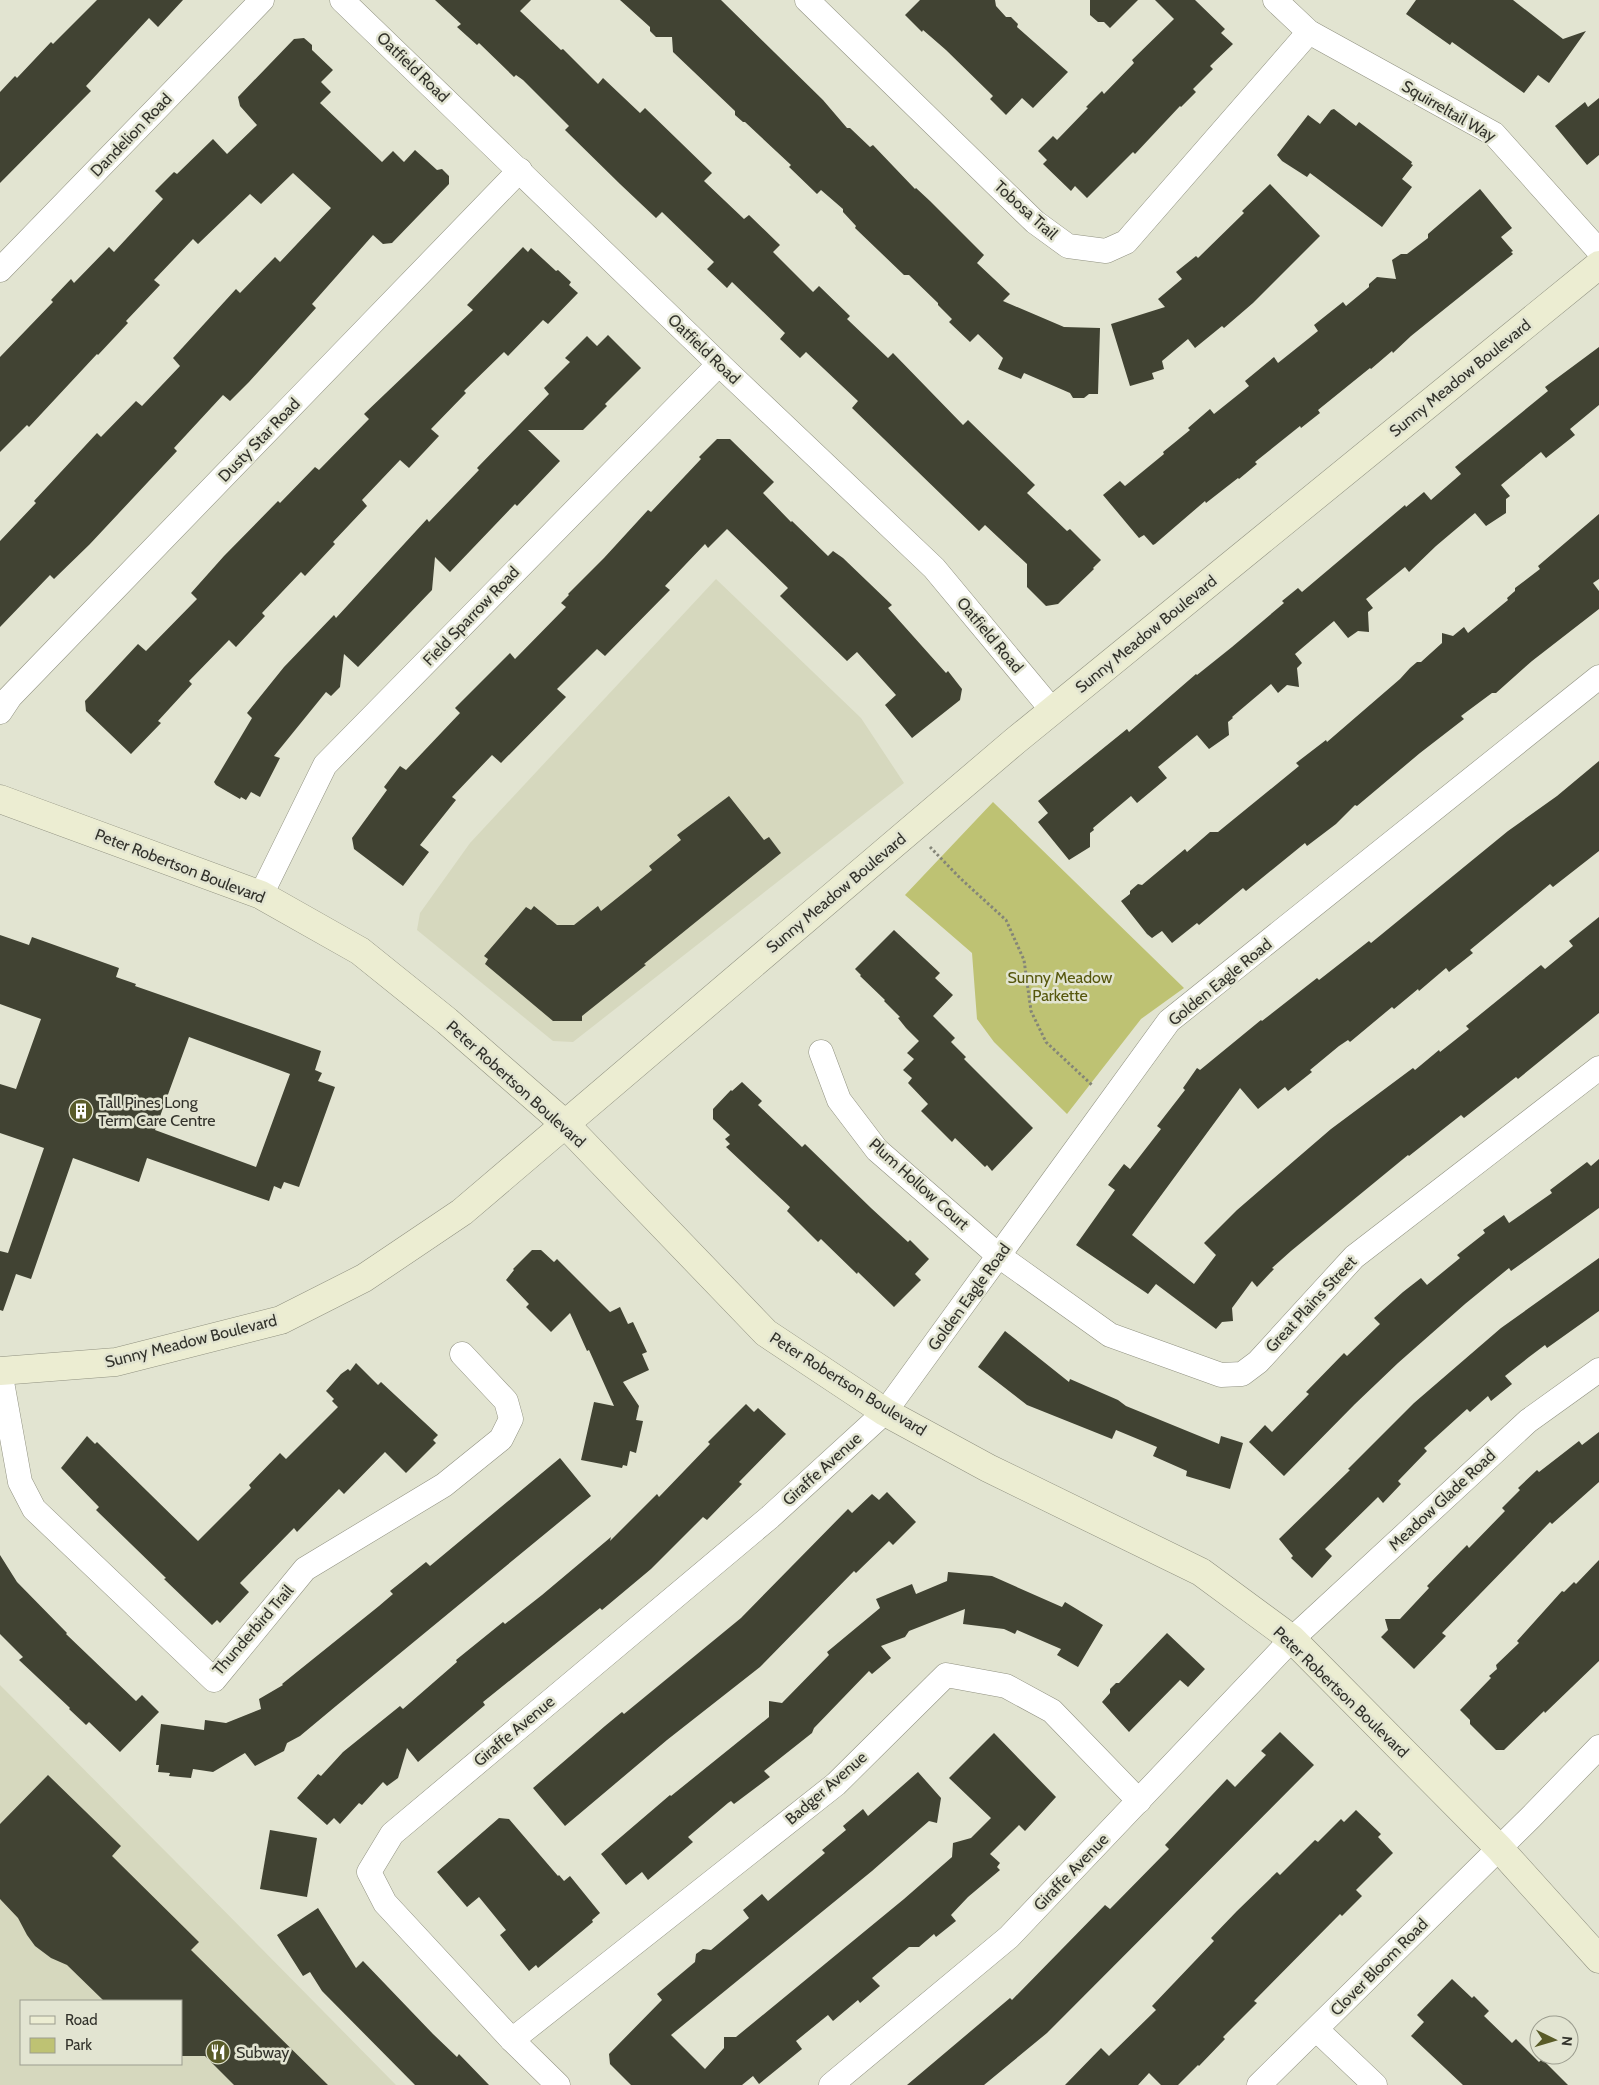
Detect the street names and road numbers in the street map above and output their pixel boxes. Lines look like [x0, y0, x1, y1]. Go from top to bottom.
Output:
street label: Oatfield Road [373, 28, 453, 106]
street label: Squirreltail Way [1399, 76, 1499, 146]
street label: Dandelion Road [87, 89, 175, 181]
street label: Tobosa Trail [990, 177, 1062, 243]
street label: Oatfield Road [664, 310, 744, 388]
street label: Sunny Meadow Boulevard [1386, 315, 1534, 441]
street label: Dusty Star Road [214, 394, 304, 486]
street label: Field Sparrow Road [419, 563, 523, 669]
street label: Sunny Meadow Boulevard [1072, 571, 1220, 697]
street label: Oatfield Road [953, 593, 1027, 677]
street label: Peter Robertson Boulevard [92, 825, 268, 907]
street label: Sunny Meadow Boulevard [762, 829, 910, 957]
street label: Golden Eagle Road [1164, 934, 1276, 1030]
street label: Peter Robertson Boulevard [443, 1016, 589, 1152]
street label: Plum Hollow Court [865, 1134, 973, 1234]
street label: Golden Eagle Road [924, 1240, 1014, 1354]
street label: Great Plains Street [1262, 1252, 1361, 1356]
street label: Sunny Meadow Boulevard [103, 1310, 279, 1372]
street label: Peter Robertson Boulevard [766, 1328, 930, 1440]
street label: Giraffe Avenue [779, 1429, 865, 1509]
street label: Meadow Glade Road [1385, 1446, 1499, 1554]
street label: Thunderbird Trail [209, 1581, 297, 1679]
street label: Peter Robertson Boulevard [1269, 1622, 1413, 1762]
street label: Giraffe Avenue [470, 1692, 558, 1770]
street label: Badger Avenue [781, 1747, 871, 1829]
street label: Giraffe Avenue [1030, 1830, 1112, 1914]
street label: Clover Bloom Road [1326, 1914, 1432, 2020]

